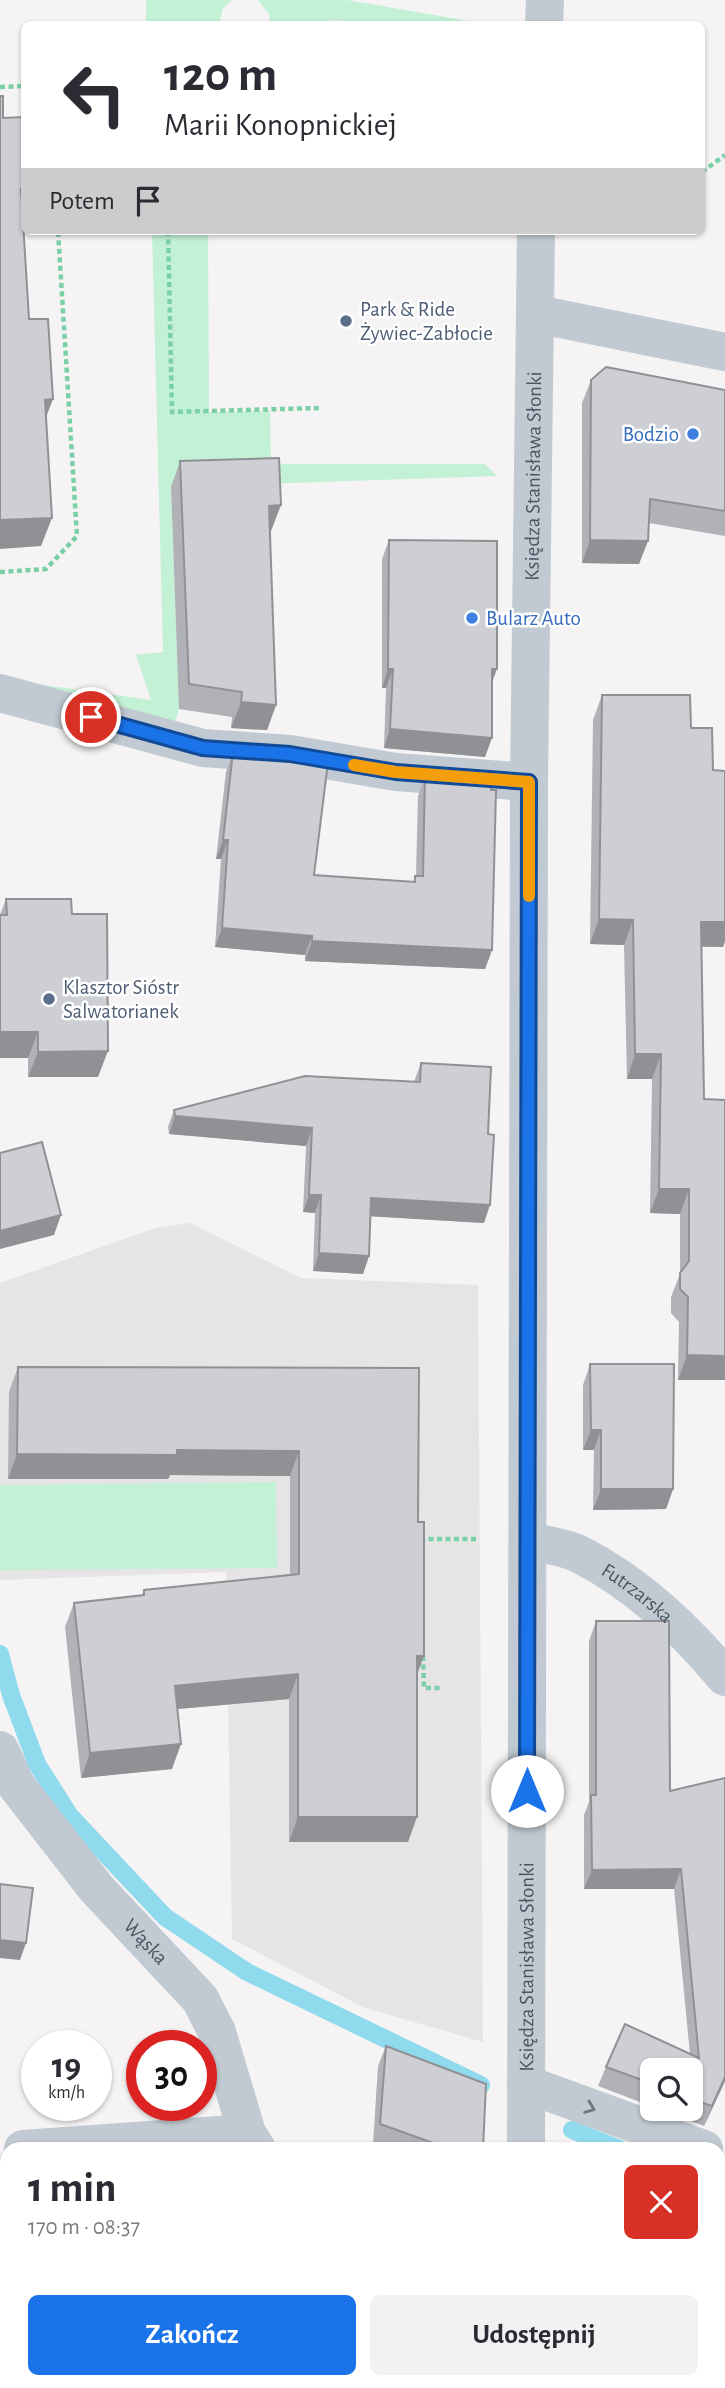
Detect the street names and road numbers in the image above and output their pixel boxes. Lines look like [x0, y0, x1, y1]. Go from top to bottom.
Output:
street label: Księdza Stanisława Słonki [522, 371, 545, 581]
street label: Futrzarska [598, 1559, 677, 1627]
street label: Księdza Stanisława Słonki [516, 1862, 538, 2072]
street label: Wąska [120, 1915, 172, 1969]

